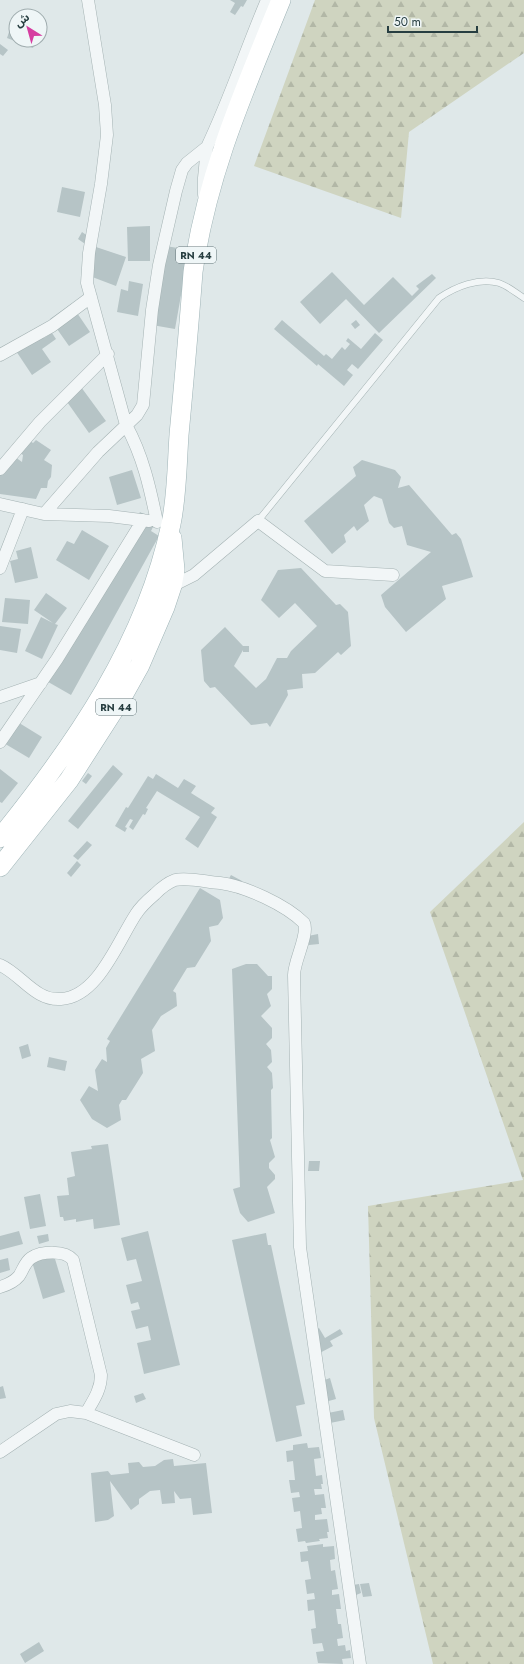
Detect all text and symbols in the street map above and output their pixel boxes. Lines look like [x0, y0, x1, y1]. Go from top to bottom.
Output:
north arrow [8, 8, 48, 48]
scale bar [388, 8, 477, 34]
text: ش [11, 9, 33, 31]
text: 50 m [394, 13, 421, 31]
road number: RN 44 [176, 247, 216, 263]
road number: RN 44 [96, 699, 136, 715]

